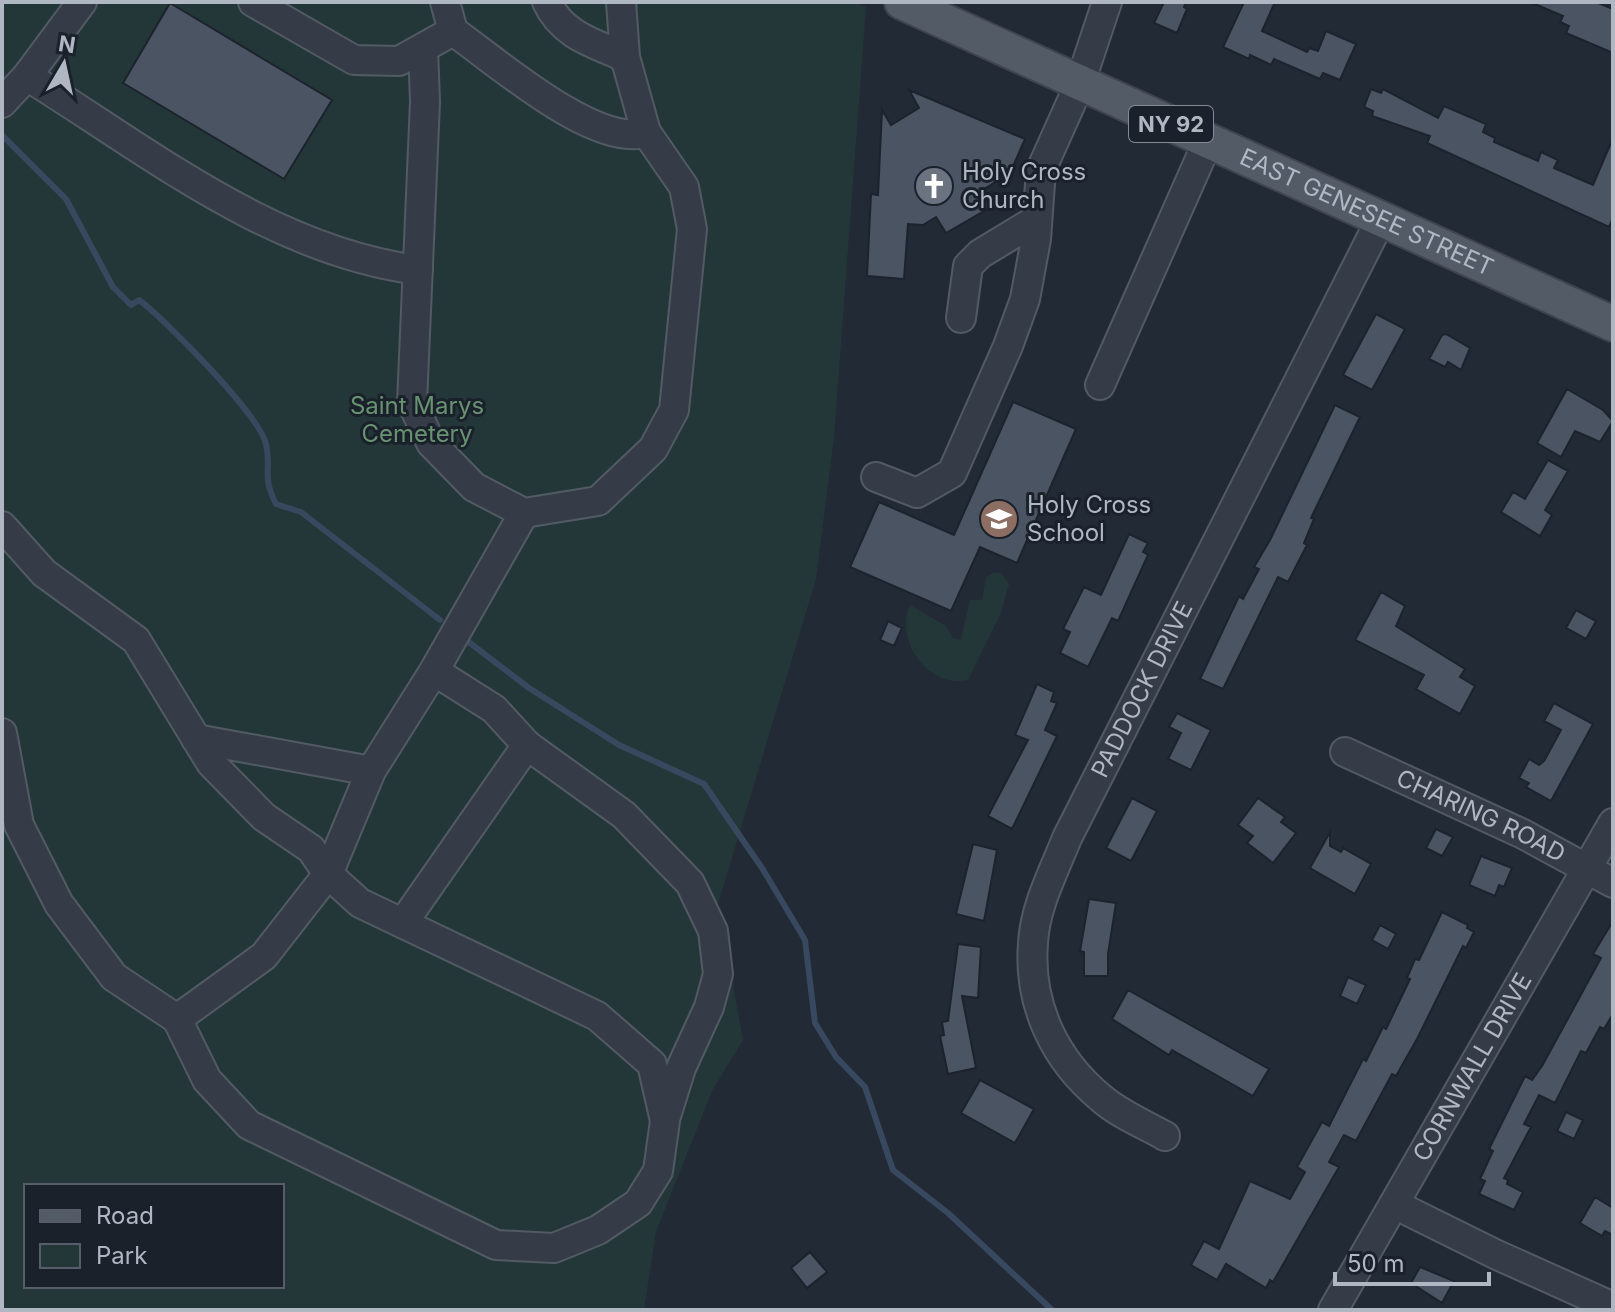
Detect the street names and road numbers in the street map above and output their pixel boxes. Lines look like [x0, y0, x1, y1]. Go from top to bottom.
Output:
road number: NY 92 [1129, 106, 1213, 142]
street label: EAST GENESEE STREET [1235, 142, 1498, 282]
street label: PADDOCK DRIVE [1085, 596, 1199, 782]
street label: CHARING ROAD [1392, 763, 1570, 868]
street label: CORNWALL DRIVE [1407, 968, 1538, 1166]

